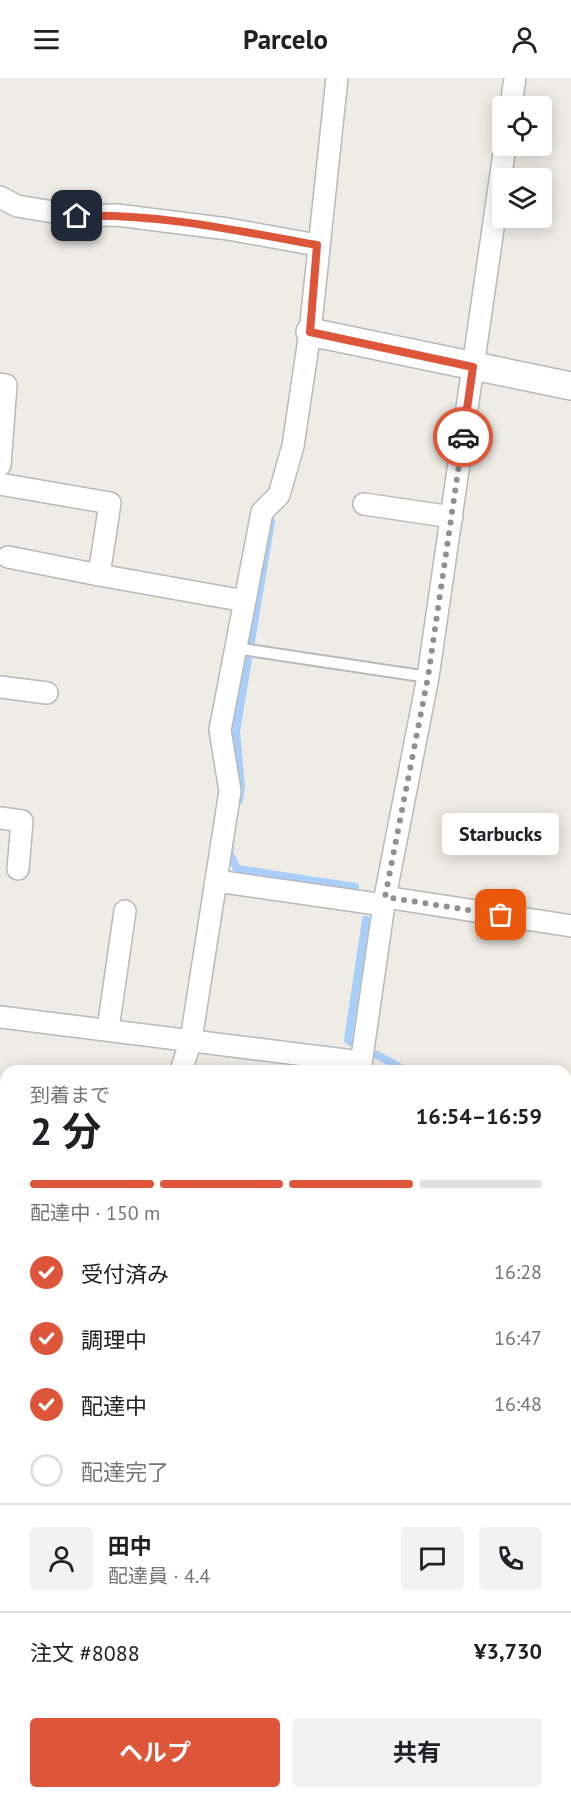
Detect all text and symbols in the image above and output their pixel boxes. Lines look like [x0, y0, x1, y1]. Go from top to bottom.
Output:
text: Parcelo [243, 22, 328, 56]
icon: menu [30, 23, 63, 56]
icon: person [508, 23, 541, 56]
map controls [492, 96, 552, 228]
button: locate [492, 96, 552, 156]
button: layers [492, 168, 552, 228]
pin [51, 190, 102, 241]
icon: home [60, 199, 93, 232]
courier [433, 407, 493, 467]
icon: car [447, 421, 480, 454]
callout: Starbucks [442, 813, 560, 855]
text: Starbucks [459, 821, 542, 847]
pin [475, 889, 526, 940]
icon: bag [484, 898, 517, 931]
text: 到着まで [30, 1082, 110, 1108]
text: 16:54–16:59 [416, 1102, 542, 1130]
text: 2 分 [30, 1105, 101, 1156]
text: 配達中 · 150 m [30, 1200, 160, 1226]
icon: check [30, 1256, 63, 1289]
text: 16:28 [494, 1259, 542, 1285]
text: 受付済み [81, 1260, 169, 1288]
icon: check [30, 1322, 63, 1355]
text: 16:47 [494, 1325, 542, 1351]
text: 調理中 [81, 1326, 147, 1354]
icon: check [30, 1388, 63, 1421]
text: 16:48 [494, 1391, 542, 1417]
text: 配達中 [81, 1392, 147, 1420]
text: 配達完了 [81, 1458, 169, 1486]
button: person [30, 1527, 93, 1590]
button: chat [401, 1527, 464, 1590]
button: phone [479, 1527, 542, 1590]
text: 田中 [108, 1532, 152, 1560]
text: 配達員 · 4.4 [108, 1563, 210, 1589]
text: ¥3,730 [474, 1637, 542, 1665]
text: 注文 #8088 [30, 1639, 140, 1667]
button: ヘルプ [30, 1718, 280, 1787]
button: 共有 [292, 1718, 542, 1787]

